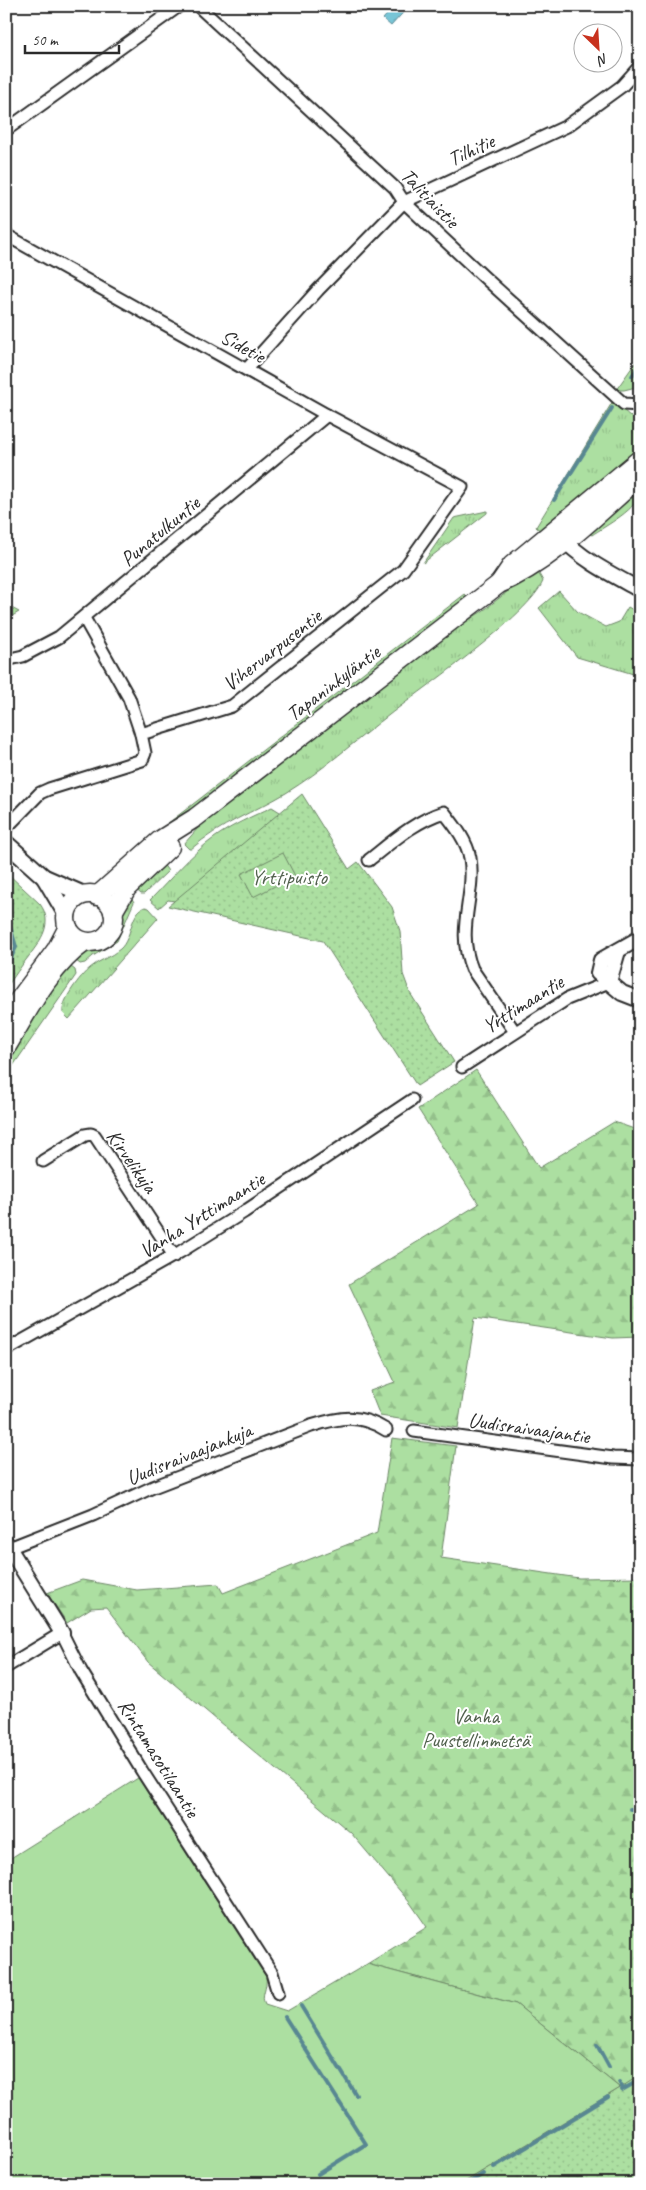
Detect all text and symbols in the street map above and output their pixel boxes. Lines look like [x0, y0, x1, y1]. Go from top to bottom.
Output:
scale bar [25, 22, 119, 54]
north arrow [574, 22, 624, 72]
text: 50 m [32, 31, 59, 50]
text: N [594, 50, 611, 70]
street label: Tilhitie [444, 127, 500, 172]
street label: Talitiaistie [395, 163, 466, 235]
street label: Sidetie [216, 323, 272, 370]
street label: Punatulkuntie [115, 489, 206, 572]
street label: Vihervarpusentie [217, 602, 328, 697]
street label: Tapaninkyläntie [281, 639, 386, 727]
park label: Yrttipuisto [251, 864, 329, 890]
street label: Yrttimaantie [478, 968, 569, 1039]
street label: Kirvelikuja [101, 1124, 164, 1199]
street label: Vanha Yrttimaantie [135, 1165, 271, 1264]
street label: Uudisraivaajantie [467, 1407, 593, 1450]
street label: Uudisraivaajankuja [122, 1416, 258, 1491]
street label: Rintamasotilaantie [112, 1694, 206, 1823]
park label: Vanha Puustellinmetsä [422, 1703, 532, 1753]

